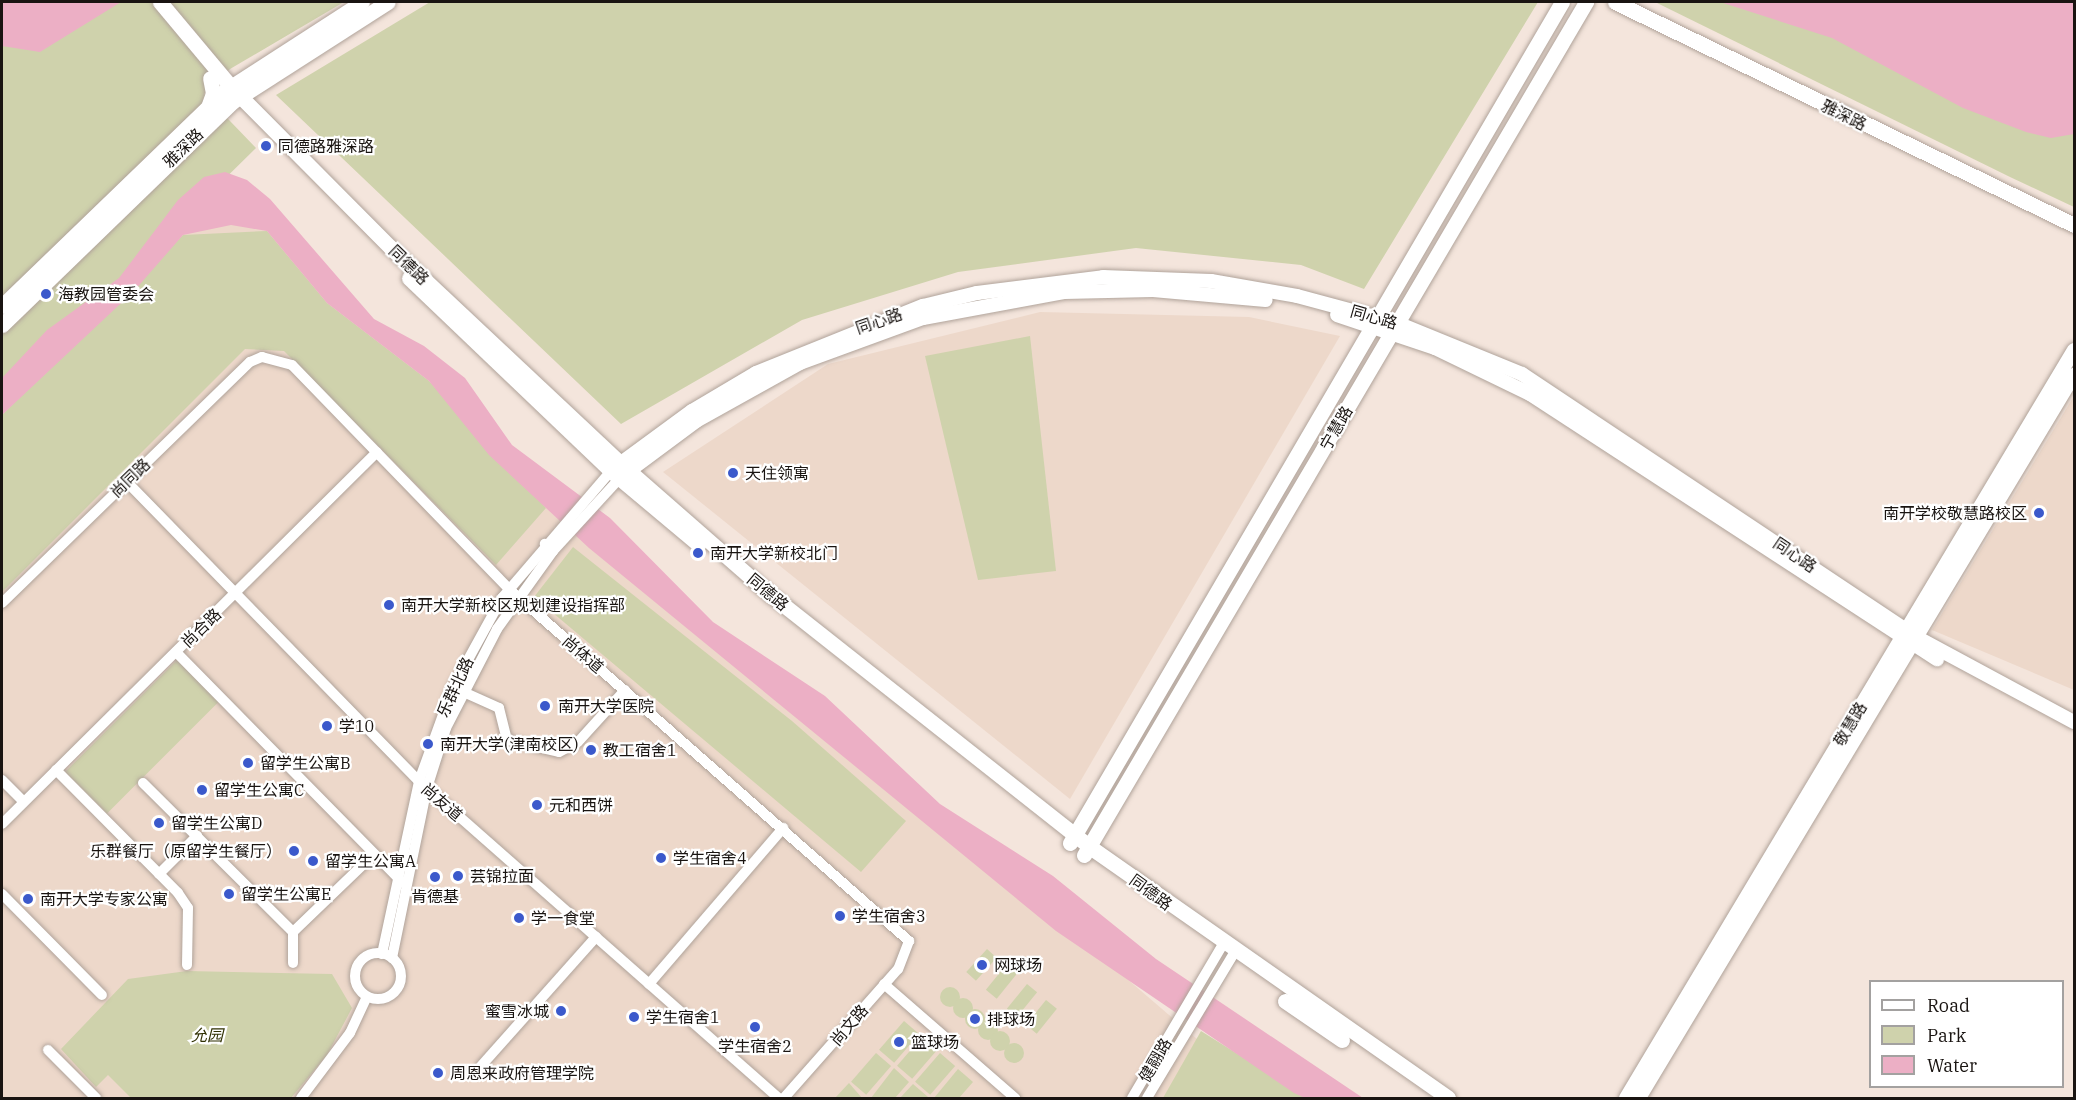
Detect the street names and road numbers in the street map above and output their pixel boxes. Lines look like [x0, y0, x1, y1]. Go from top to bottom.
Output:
street label: 雅深路 [1818, 96, 1870, 134]
street label: 雅深路 [159, 124, 207, 172]
street label: 同德路 [385, 241, 433, 289]
street label: 同心路 [1348, 301, 1400, 333]
street label: 同心路 [853, 304, 905, 338]
street label: 宁慧路 [1316, 402, 1356, 454]
street label: 尚同路 [106, 454, 154, 502]
street label: 同心路 [1770, 534, 1820, 576]
street label: 同德路 [743, 569, 793, 615]
street label: 尚合路 [177, 604, 225, 652]
street label: 尚体道 [559, 631, 607, 677]
street label: 乐群北路 [433, 654, 477, 720]
street label: 敬慧路 [1829, 698, 1871, 750]
street label: 尚友道 [418, 779, 466, 825]
street label: 同德路 [1126, 870, 1176, 914]
street label: 尚文路 [826, 1001, 872, 1049]
street label: 健翮路 [1135, 1034, 1175, 1086]

